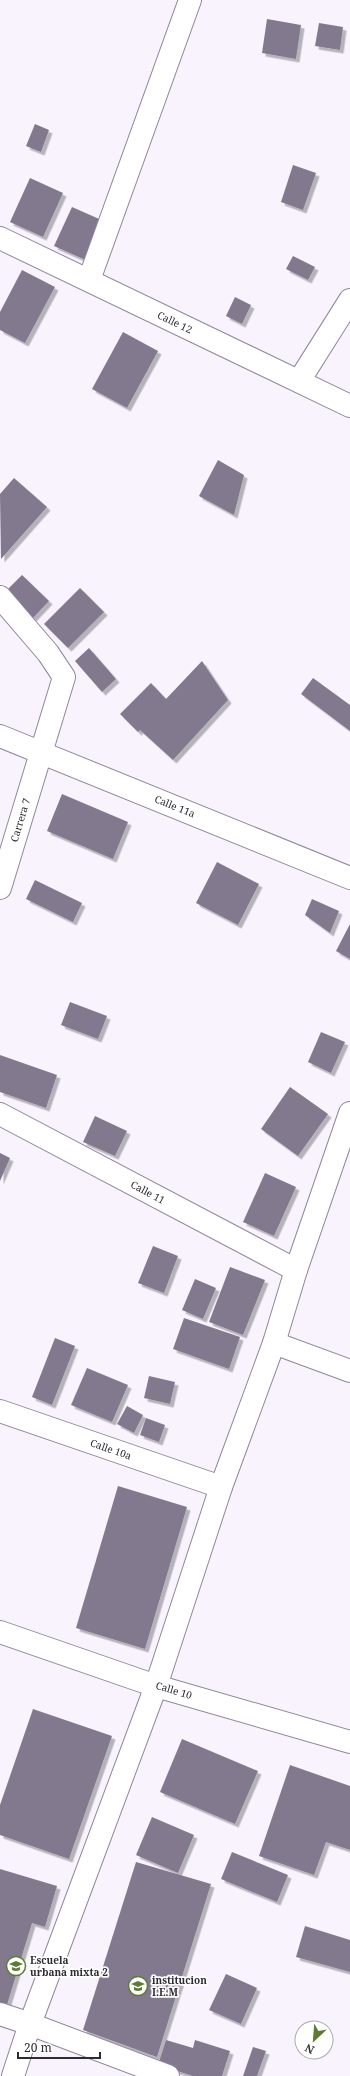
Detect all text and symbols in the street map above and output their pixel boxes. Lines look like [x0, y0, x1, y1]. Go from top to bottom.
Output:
street label: Calle 12 [155, 308, 195, 336]
street label: Calle 11a [153, 792, 198, 821]
street label: Carrera 7 [7, 796, 33, 844]
street label: Calle 11 [128, 1177, 168, 1207]
street label: Calle 10a [89, 1435, 134, 1463]
street label: Calle 10 [154, 1678, 194, 1702]
place label: Escuela urbana mixta 2 [30, 1953, 108, 1979]
school or university icon: Escuela urbana mixta 2 [5, 1955, 27, 1977]
place label: institucion I.E.M [152, 1973, 207, 1999]
school or university icon: institucion I.E.M [127, 1975, 149, 1997]
north arrow [294, 2020, 334, 2060]
scale bar [18, 2034, 100, 2060]
text: 20 m [24, 2039, 52, 2056]
text: N [302, 2041, 317, 2058]

